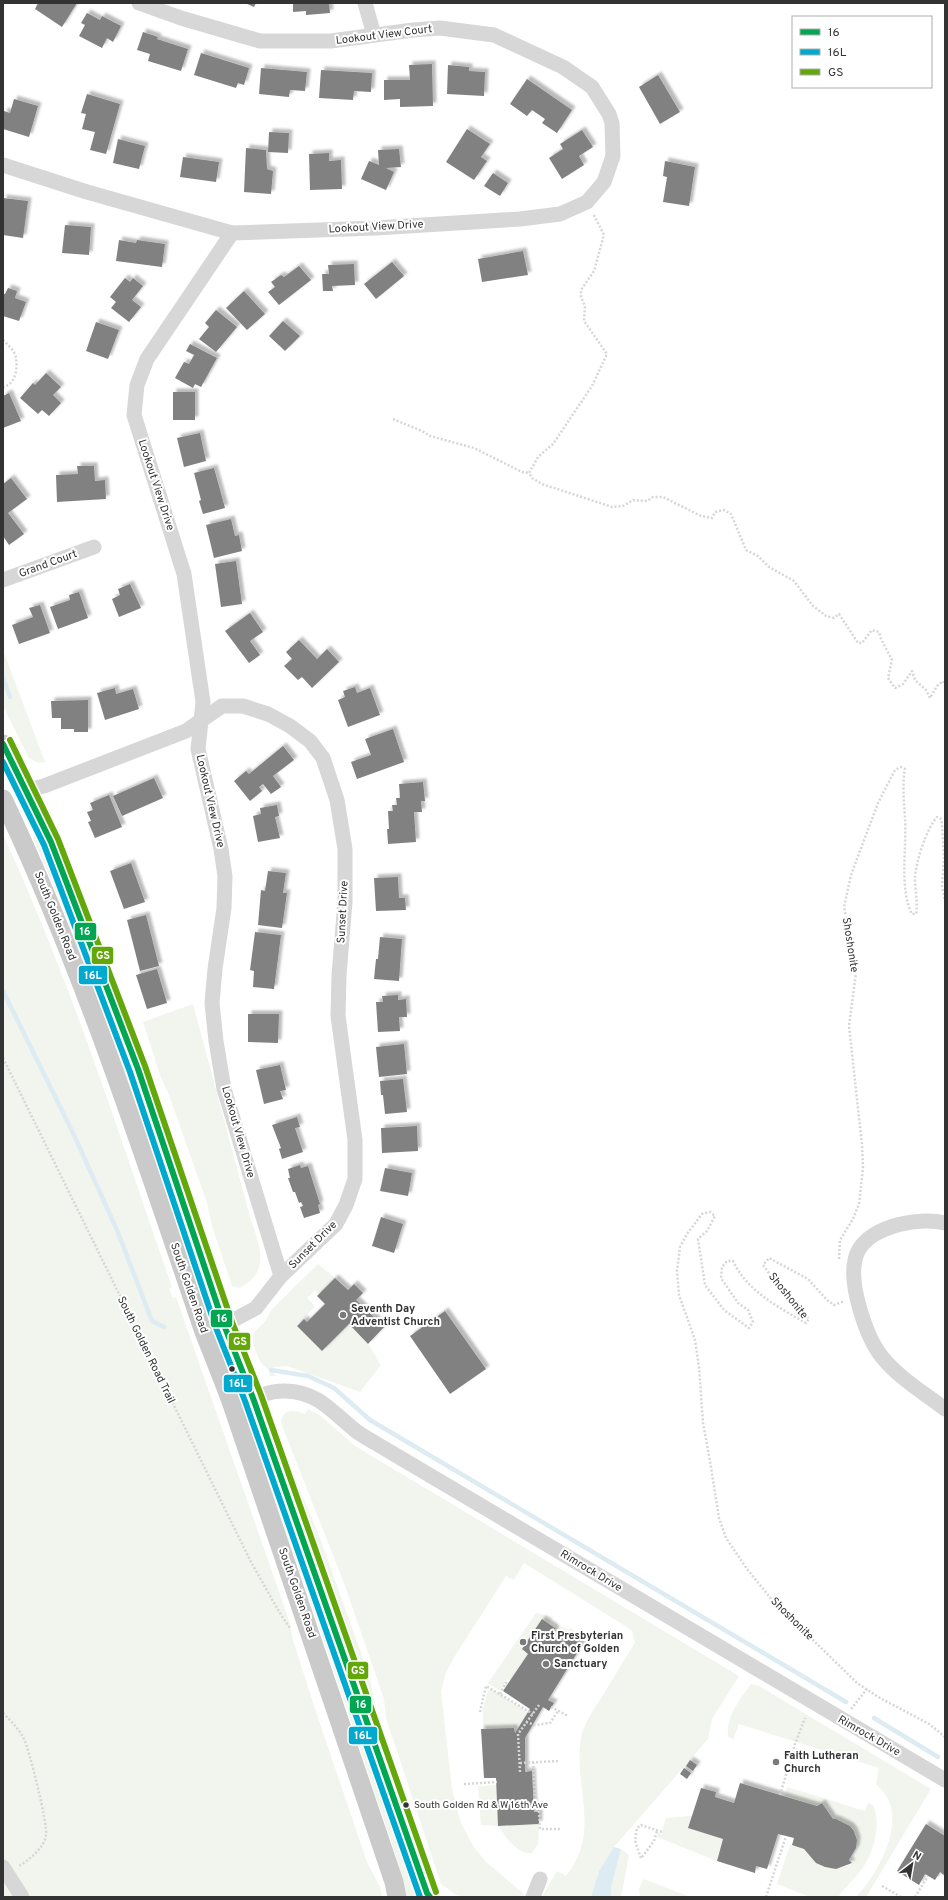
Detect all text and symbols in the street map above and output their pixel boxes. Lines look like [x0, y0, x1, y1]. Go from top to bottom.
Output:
legend [792, 16, 932, 88]
street label: Lookout View Court [335, 22, 433, 48]
text: 16 [828, 25, 840, 41]
text: 16L [828, 45, 847, 61]
text: GS [828, 65, 843, 81]
street label: Lookout View Drive [328, 218, 424, 236]
street label: Lookout View Drive [135, 438, 177, 532]
street label: Grand Court [17, 547, 79, 581]
street label: Lookout View Drive [192, 753, 228, 849]
street label: South Golden Road [31, 870, 79, 962]
street label: Sunset Drive [334, 880, 352, 944]
street label: Shoshonite [839, 916, 861, 974]
line badge: 16 [74, 922, 97, 941]
text: 16 [79, 925, 91, 939]
line badge: GS [91, 946, 114, 965]
text: GS [96, 949, 110, 963]
line badge: 16L [78, 965, 108, 985]
text: 16L [84, 969, 102, 983]
street label: Lookout View Drive [218, 1084, 258, 1180]
street label: Sunset Drive [286, 1218, 340, 1272]
street label: South Golden Road [167, 1241, 211, 1335]
street label: Shoshonite [765, 1270, 811, 1322]
street label: South Golden Road Trail [114, 1294, 178, 1406]
place label: Seventh Day Adventist Church [351, 1302, 440, 1329]
line badge: 16 [210, 1309, 233, 1328]
marker: Seventh Day Adventist Church [338, 1310, 348, 1320]
text: 16 [216, 1312, 228, 1326]
line badge: GS [228, 1332, 251, 1351]
text: GS [233, 1335, 247, 1349]
unlabelled marker [227, 1364, 237, 1374]
line badge: 16L [223, 1374, 253, 1393]
text: 16L [229, 1377, 247, 1391]
street label: South Golden Road [275, 1546, 319, 1640]
street label: Rimrock Drive [557, 1547, 625, 1595]
street label: Shoshonite [767, 1594, 817, 1644]
place label: First Presbyterian Church of Golden [531, 1629, 623, 1656]
marker: First Presbyterian Church of Golden [518, 1637, 528, 1647]
place label: Sanctuary [554, 1657, 608, 1671]
marker: Sanctuary [541, 1659, 551, 1669]
line badge: GS [347, 1661, 369, 1680]
text: GS [351, 1664, 365, 1678]
line badge: 16 [349, 1695, 372, 1714]
text: 16 [355, 1698, 367, 1712]
street label: Rimrock Drive [835, 1712, 903, 1760]
line badge: 16L [348, 1726, 378, 1745]
text: 16L [354, 1729, 372, 1743]
place label: Faith Lutheran Church [784, 1749, 859, 1776]
marker: Faith Lutheran Church [771, 1757, 781, 1767]
place label: South Golden Rd & W 16th Ave [414, 1799, 548, 1812]
marker: South Golden Rd & W 16th Ave [401, 1800, 411, 1810]
north arrow [892, 1844, 932, 1884]
text: N [910, 1848, 924, 1864]

